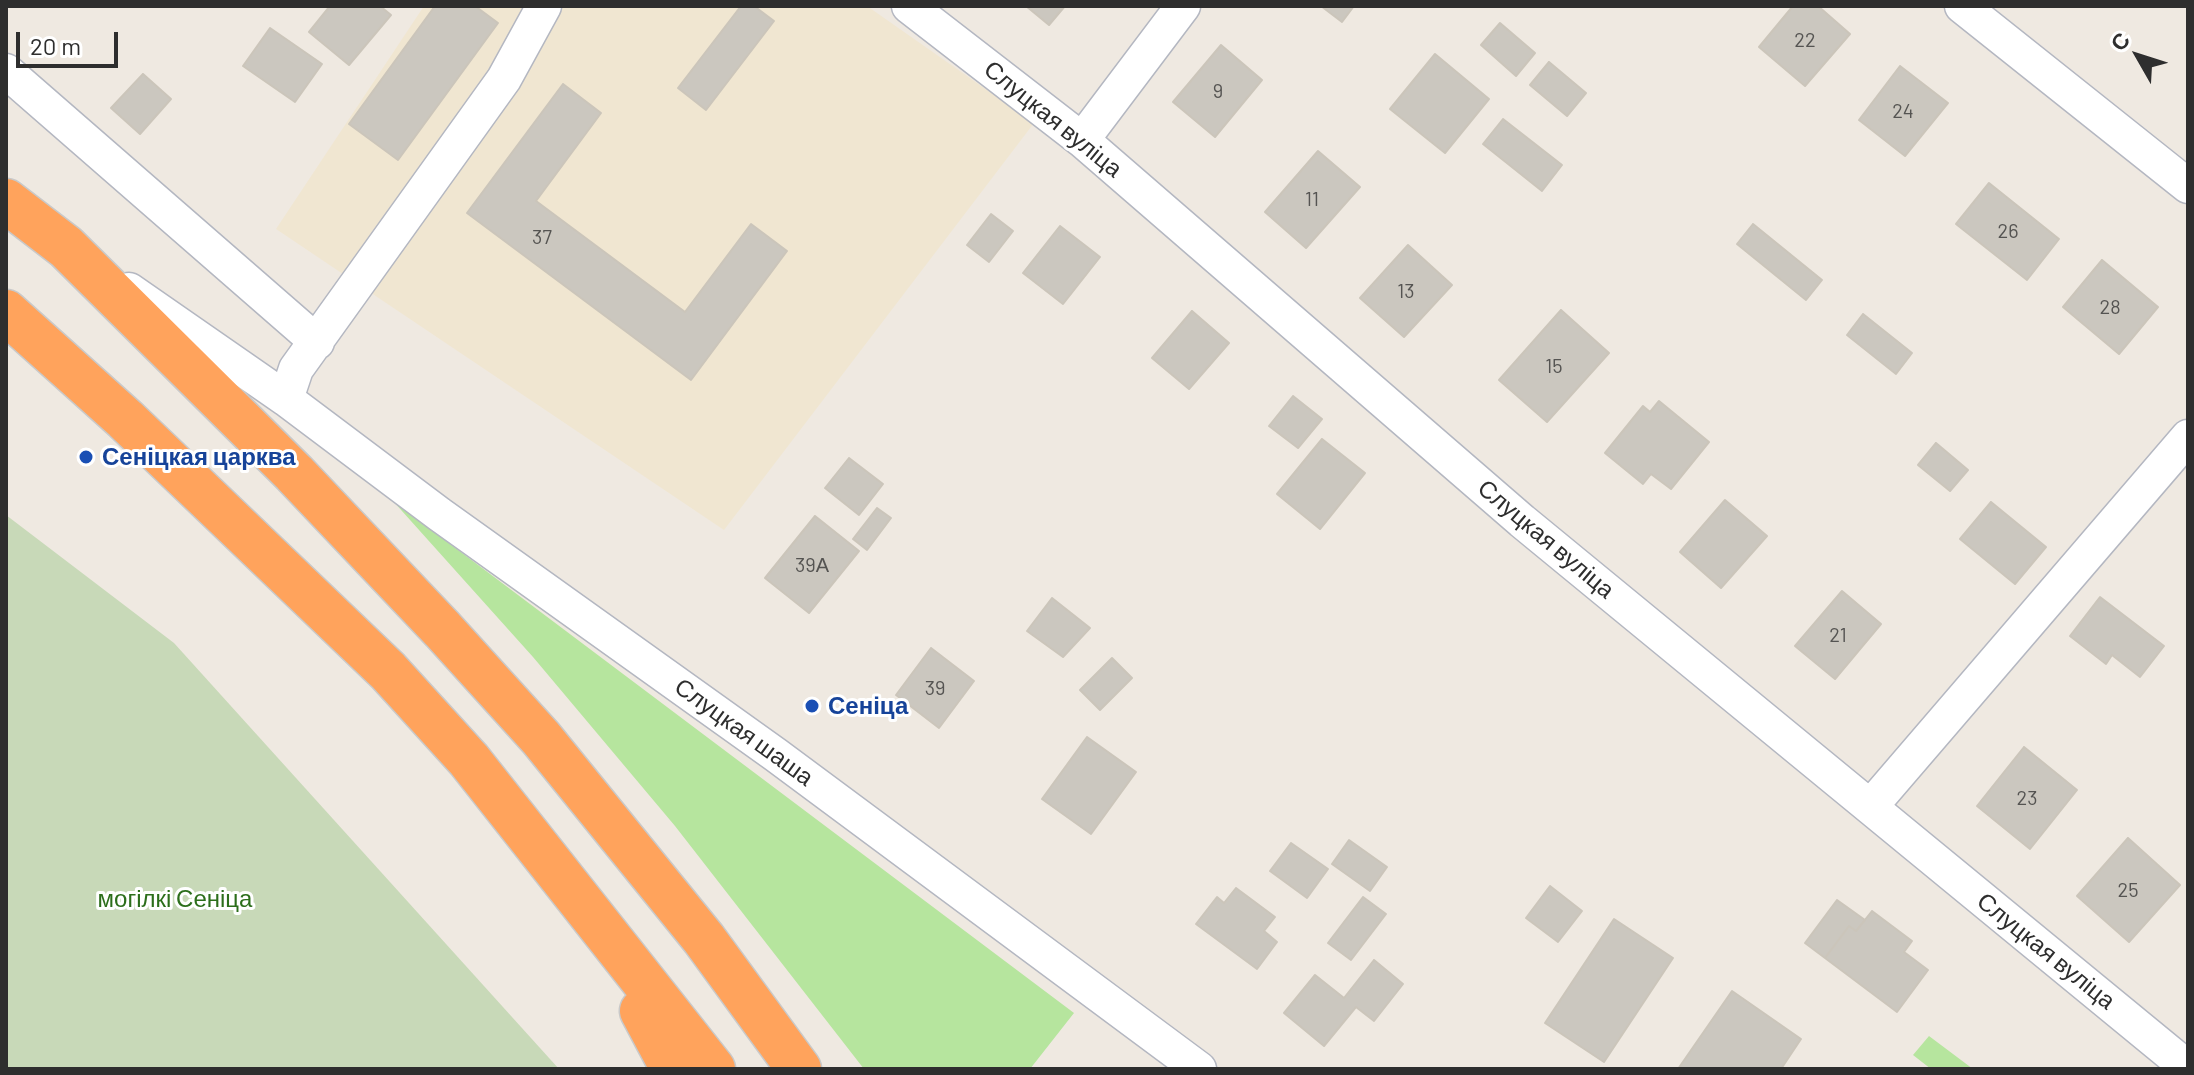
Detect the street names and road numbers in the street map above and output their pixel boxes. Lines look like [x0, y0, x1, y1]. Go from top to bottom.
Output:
street label: Слуцкая вуліца [978, 55, 1128, 183]
street label: Слуцкая вуліца [1472, 474, 1620, 604]
street label: Слуцкая шаша [669, 672, 819, 792]
street label: Слуцкая вуліца [1971, 887, 2121, 1015]

